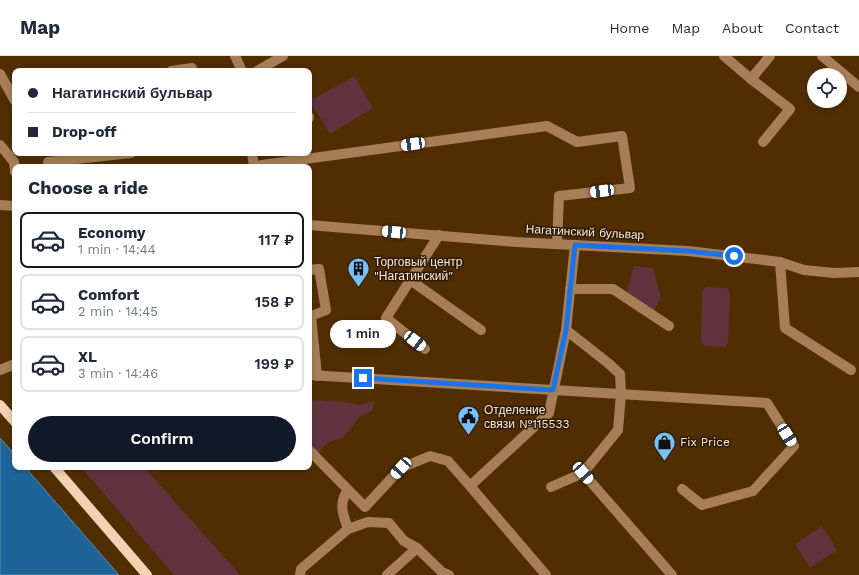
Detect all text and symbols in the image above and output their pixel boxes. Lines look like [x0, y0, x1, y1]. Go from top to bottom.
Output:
text: Map [20, 16, 60, 39]
text: Home [609, 20, 649, 36]
text: Map [671, 20, 700, 36]
text: About [722, 20, 763, 36]
text: Contact [785, 20, 839, 36]
map controls [807, 68, 847, 108]
button: locate [807, 68, 847, 108]
text: Нагатинский бульвар [52, 84, 212, 102]
text: Drop-off [52, 123, 117, 141]
car [400, 136, 426, 152]
text: Choose a ride [28, 177, 148, 198]
car [589, 184, 615, 198]
icon: car [30, 222, 66, 258]
street label: Нагатинский бульвар [525, 222, 645, 242]
text: Economy [78, 224, 145, 242]
car [382, 225, 406, 239]
text: 117 ₽ [258, 231, 294, 249]
text: 1 min · 14:44 [78, 242, 156, 257]
route start [725, 247, 743, 265]
place label: Торговый центр "Нагатинский" [374, 255, 463, 283]
building icon: Торговый центр "Нагатинский" [345, 256, 371, 289]
icon: car [30, 284, 66, 320]
text: Comfort [78, 286, 139, 304]
text: 158 ₽ [255, 293, 294, 311]
text: 2 min · 14:45 [78, 304, 158, 319]
callout: 1 min [330, 320, 396, 348]
text: 1 min [346, 326, 380, 341]
car [402, 329, 428, 353]
icon: car [30, 346, 66, 382]
text: XL [78, 348, 97, 366]
text: 199 ₽ [255, 355, 294, 373]
text: 3 min · 14:46 [78, 366, 158, 381]
route end [354, 369, 372, 387]
place label: Отделение связи №115533 [484, 403, 569, 431]
public building icon: Отделение связи №115533 [456, 404, 482, 437]
button: Confirm [28, 416, 296, 462]
car [776, 422, 798, 448]
shop icon: Fix Price [652, 429, 678, 462]
place label: Fix Price [680, 435, 730, 449]
car [389, 455, 413, 481]
car [571, 460, 595, 486]

